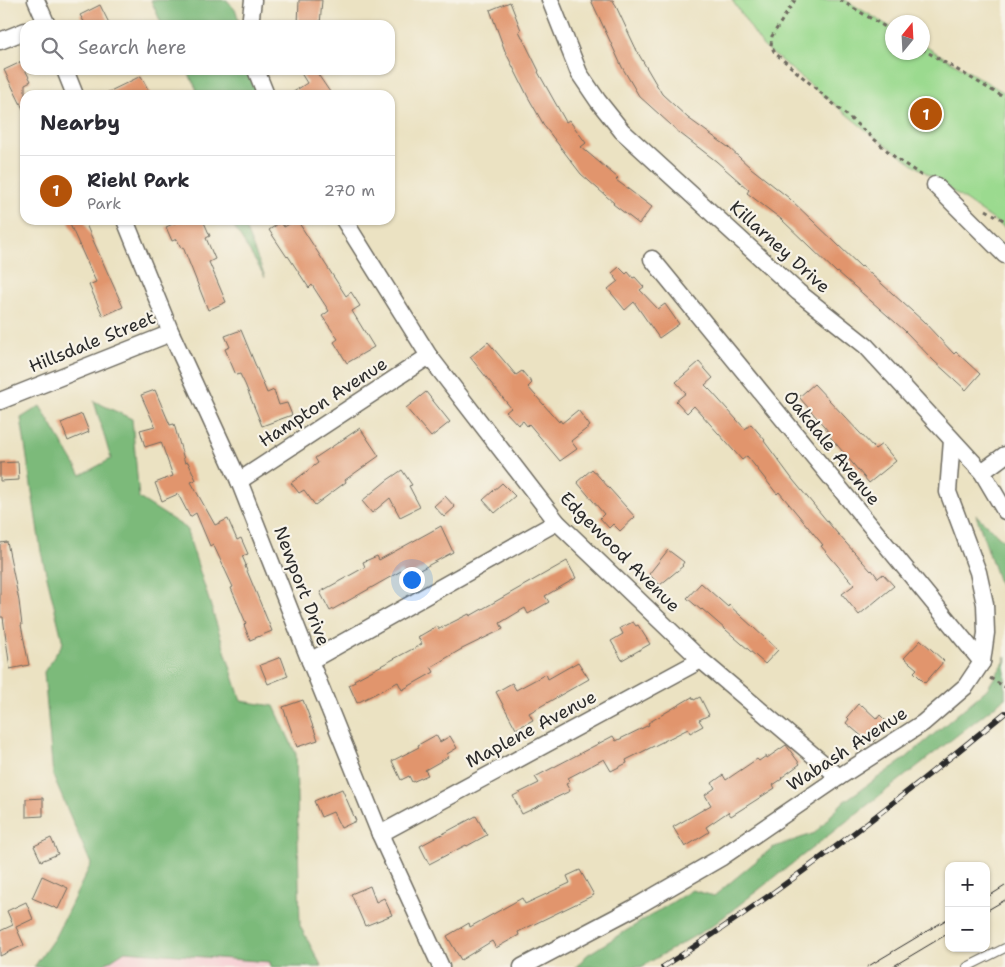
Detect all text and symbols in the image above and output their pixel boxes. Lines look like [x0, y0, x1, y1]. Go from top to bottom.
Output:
north arrow [885, 15, 930, 60]
search box [20, 20, 395, 75]
icon: search [38, 34, 66, 62]
text: Search here [78, 35, 187, 60]
pin: 1 [910, 95, 942, 133]
text: Nearby [40, 109, 120, 137]
text: Riehl Park [87, 168, 190, 193]
text: 1 [52, 180, 60, 201]
text: 270 m [324, 180, 375, 201]
text: Park [87, 193, 121, 214]
street label: Killarney Drive [725, 195, 835, 299]
street label: Hillsdale Street [25, 306, 159, 378]
street label: Hampton Avenue [254, 352, 392, 452]
street label: Oakdale Avenue [778, 385, 886, 511]
street label: Edgewood Avenue [555, 487, 685, 617]
street label: Newport Drive [268, 523, 336, 649]
your location [399, 567, 425, 593]
street label: Maplene Avenue [462, 684, 600, 774]
street label: Wabash Avenue [782, 701, 912, 797]
map controls [945, 862, 990, 952]
button: + [945, 862, 990, 907]
button: − [945, 907, 990, 952]

